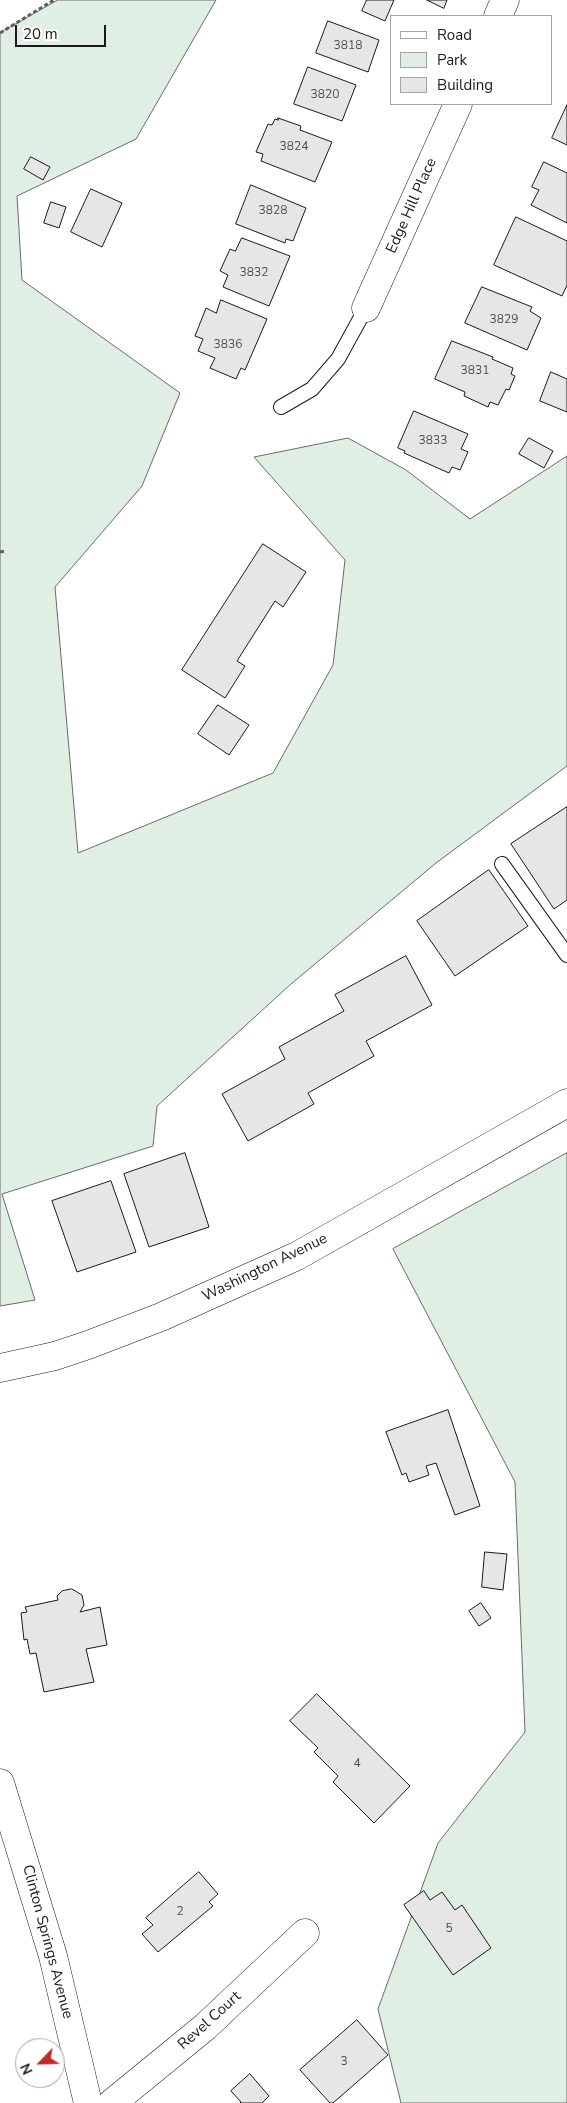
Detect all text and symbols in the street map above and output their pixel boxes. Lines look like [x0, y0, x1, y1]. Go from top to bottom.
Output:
scale bar [18, 15, 109, 47]
legend [390, 15, 552, 105]
text: 20 m [23, 24, 58, 44]
text: Road [437, 25, 472, 45]
house number: 3818 [334, 39, 362, 53]
text: Park [437, 50, 467, 70]
text: Building [437, 75, 493, 95]
house number: 3820 [311, 88, 339, 102]
house number: 3824 [280, 140, 308, 154]
street label: Edge Hill Place [383, 156, 441, 256]
house number: 3828 [259, 204, 287, 218]
house number: 3832 [240, 266, 268, 280]
house number: 3829 [490, 313, 518, 327]
house number: 3836 [214, 338, 242, 352]
house number: 3831 [461, 364, 489, 378]
house number: 3833 [419, 434, 447, 448]
street label: Washington Avenue [199, 1230, 331, 1306]
house number: 4 [353, 1757, 361, 1771]
street label: Clinton Springs Avenue [18, 1863, 76, 2021]
house number: 2 [176, 1905, 184, 1919]
house number: 5 [445, 1922, 453, 1936]
street label: Revel Court [175, 1988, 245, 2054]
north arrow [15, 2038, 65, 2088]
house number: 3 [340, 2055, 348, 2069]
text: N [16, 2060, 38, 2078]

